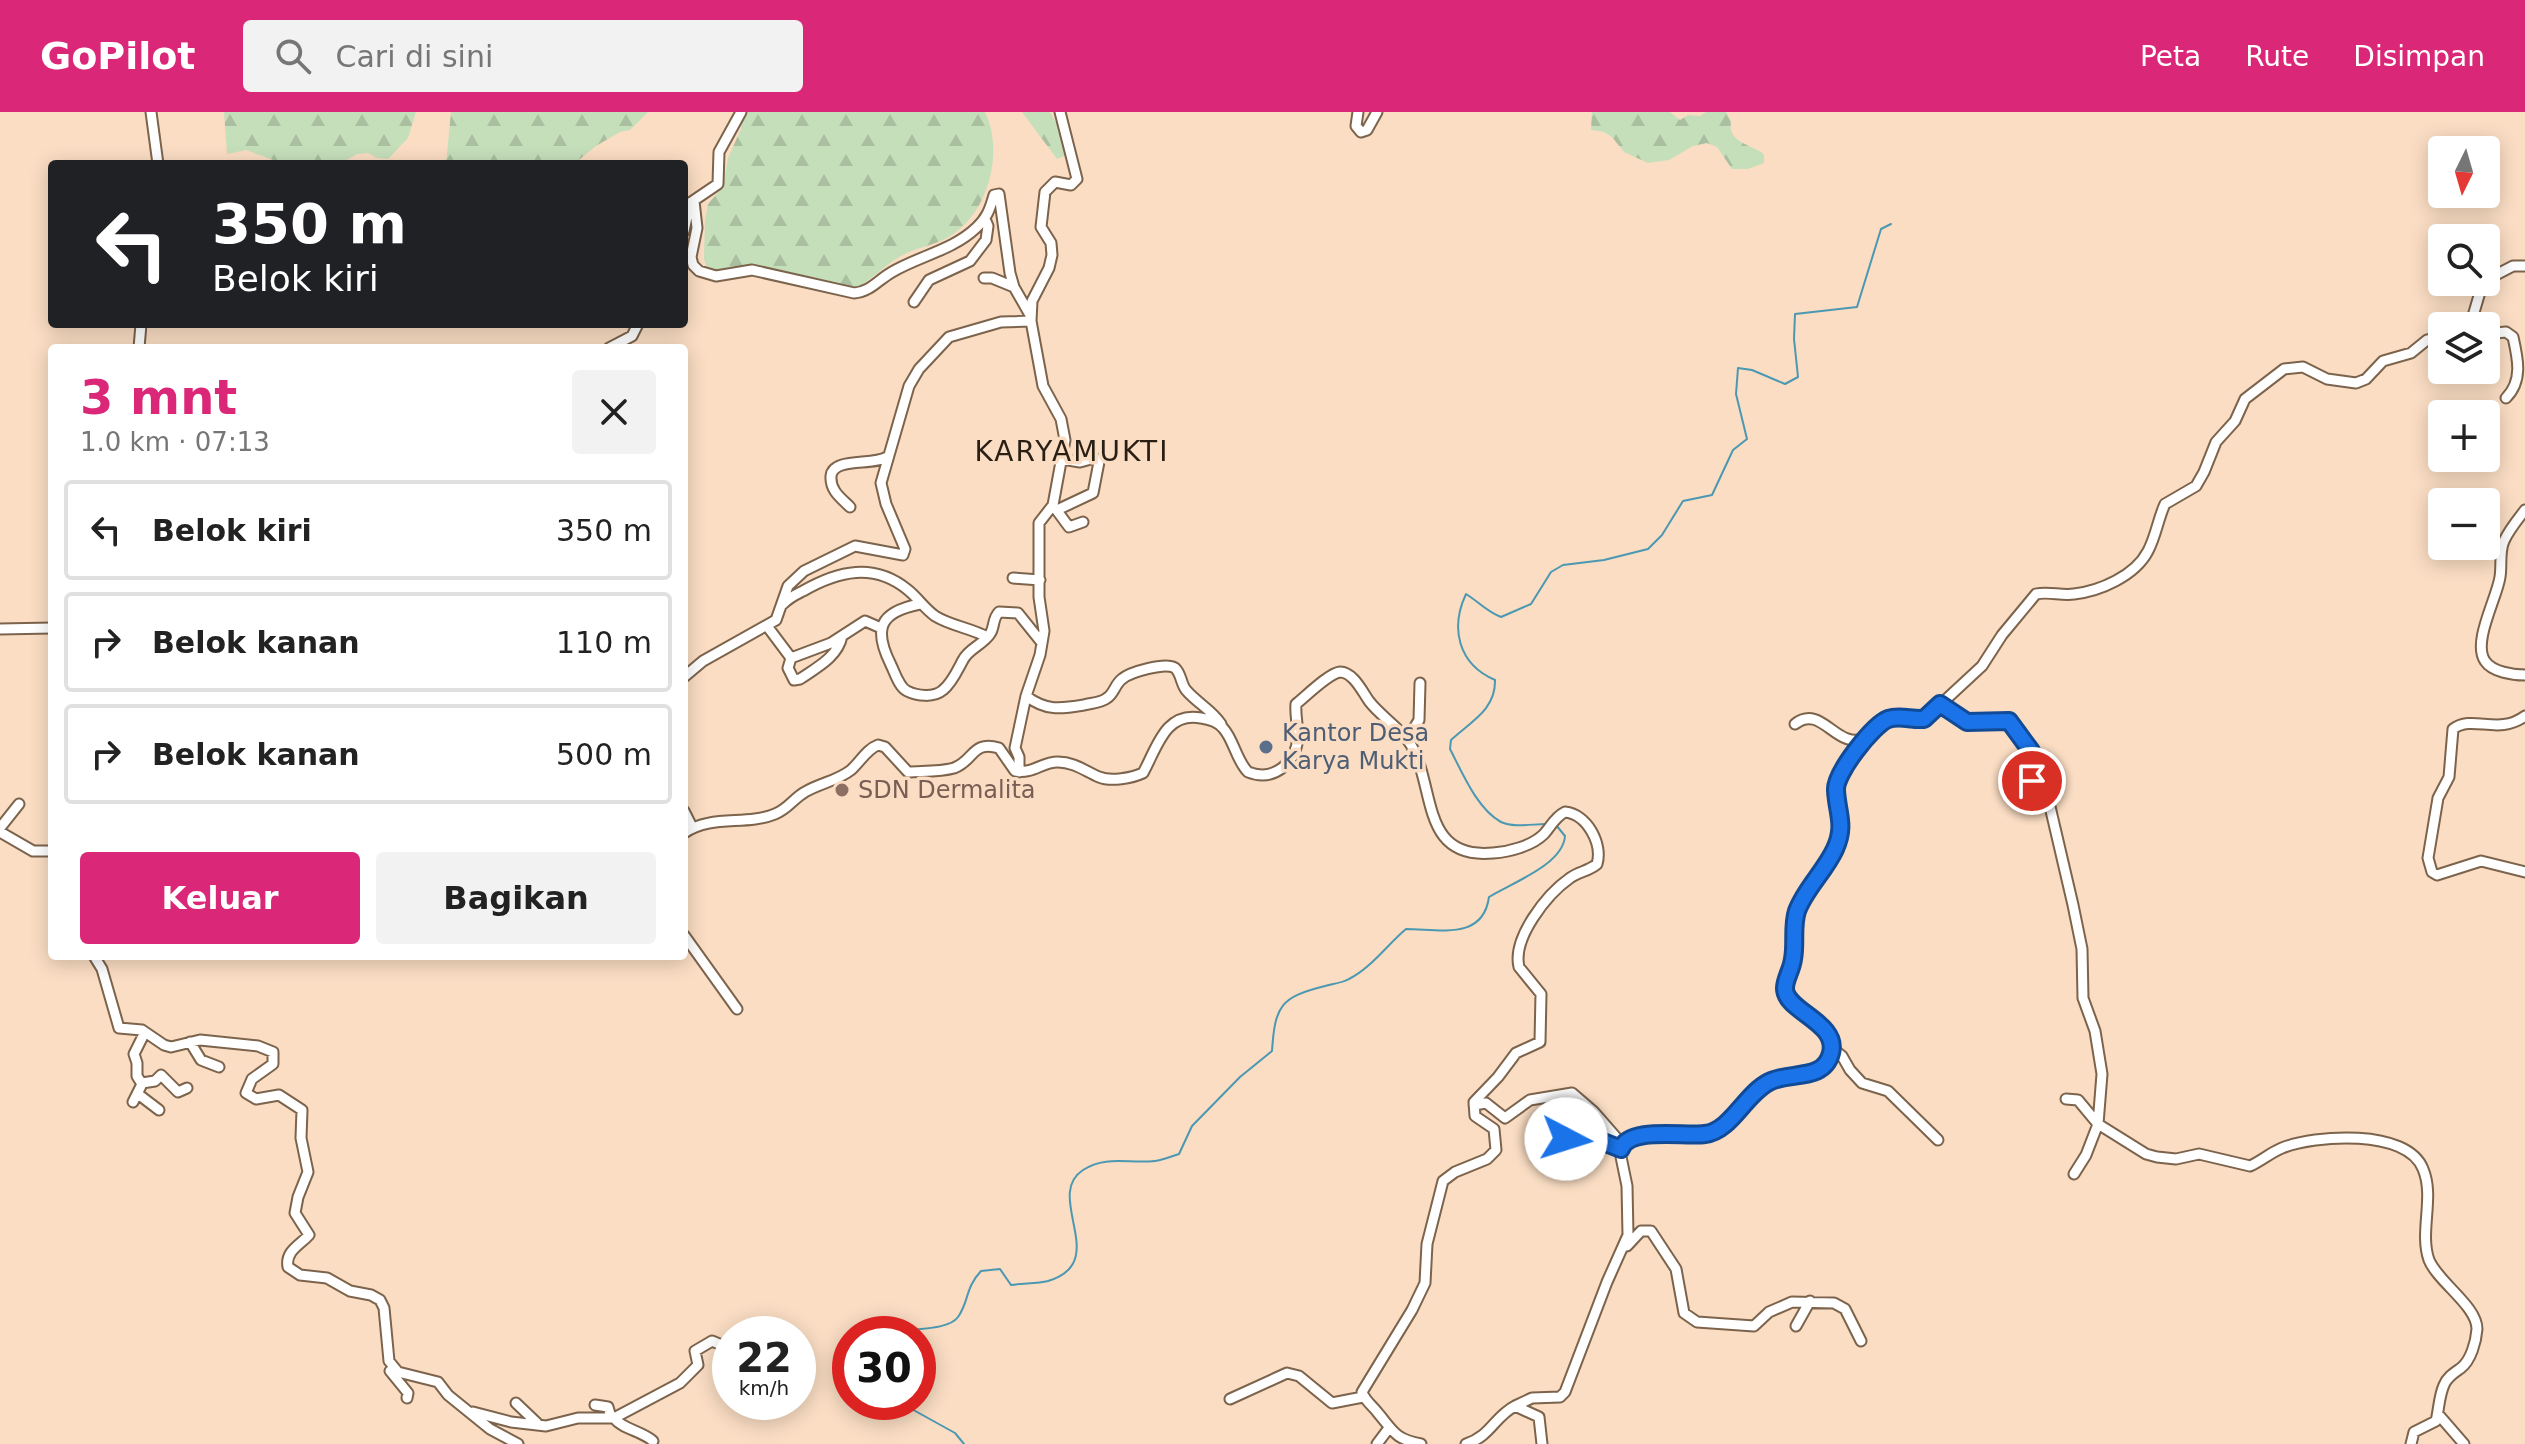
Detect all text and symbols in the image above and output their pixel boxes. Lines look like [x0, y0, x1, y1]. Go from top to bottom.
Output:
search box [243, 20, 803, 92]
text: GoPilot [40, 34, 195, 78]
icon: search [271, 34, 315, 78]
text: Cari di sini [335, 39, 493, 74]
text: Peta [2140, 40, 2201, 73]
text: Rute [2245, 40, 2309, 73]
text: Disimpan [2353, 40, 2485, 73]
north arrow [2428, 136, 2500, 208]
map controls [2428, 136, 2500, 560]
text: 350 m [212, 191, 407, 256]
icon: left [80, 192, 184, 296]
button: search [2428, 224, 2500, 296]
text: Belok kiri [212, 258, 379, 299]
button: layers [2428, 312, 2500, 384]
text: 3 mnt [80, 369, 237, 425]
button: close [572, 370, 656, 454]
button: + [2428, 400, 2500, 472]
text: 1.0 km · 07:13 [80, 427, 270, 457]
district label: KARYAMUKTI [975, 435, 1169, 468]
button: − [2428, 488, 2500, 560]
icon: left [84, 508, 128, 552]
text: Belok kiri [152, 513, 312, 548]
text: 350 m [556, 513, 652, 548]
icon: right [84, 620, 128, 664]
text: Belok kanan [152, 625, 360, 660]
text: 110 m [556, 625, 652, 660]
place label: Kantor Desa Karya Mukti [1282, 719, 1429, 775]
icon: right [84, 732, 128, 776]
text: Belok kanan [152, 737, 360, 772]
text: 500 m [556, 737, 652, 772]
marker: Kantor Desa Karya Mukti [1257, 738, 1275, 756]
pin [1998, 747, 2066, 815]
icon: arrive [2010, 759, 2054, 803]
place label: SDN Dermalita [858, 776, 1036, 804]
marker: SDN Dermalita [833, 781, 851, 799]
button: Keluar [80, 852, 360, 944]
button: Bagikan [376, 852, 656, 944]
position arrow [1524, 1097, 1608, 1181]
speed limit sign: 30 [832, 1316, 936, 1420]
text: 22 [736, 1335, 792, 1381]
text: km/h [739, 1376, 789, 1400]

